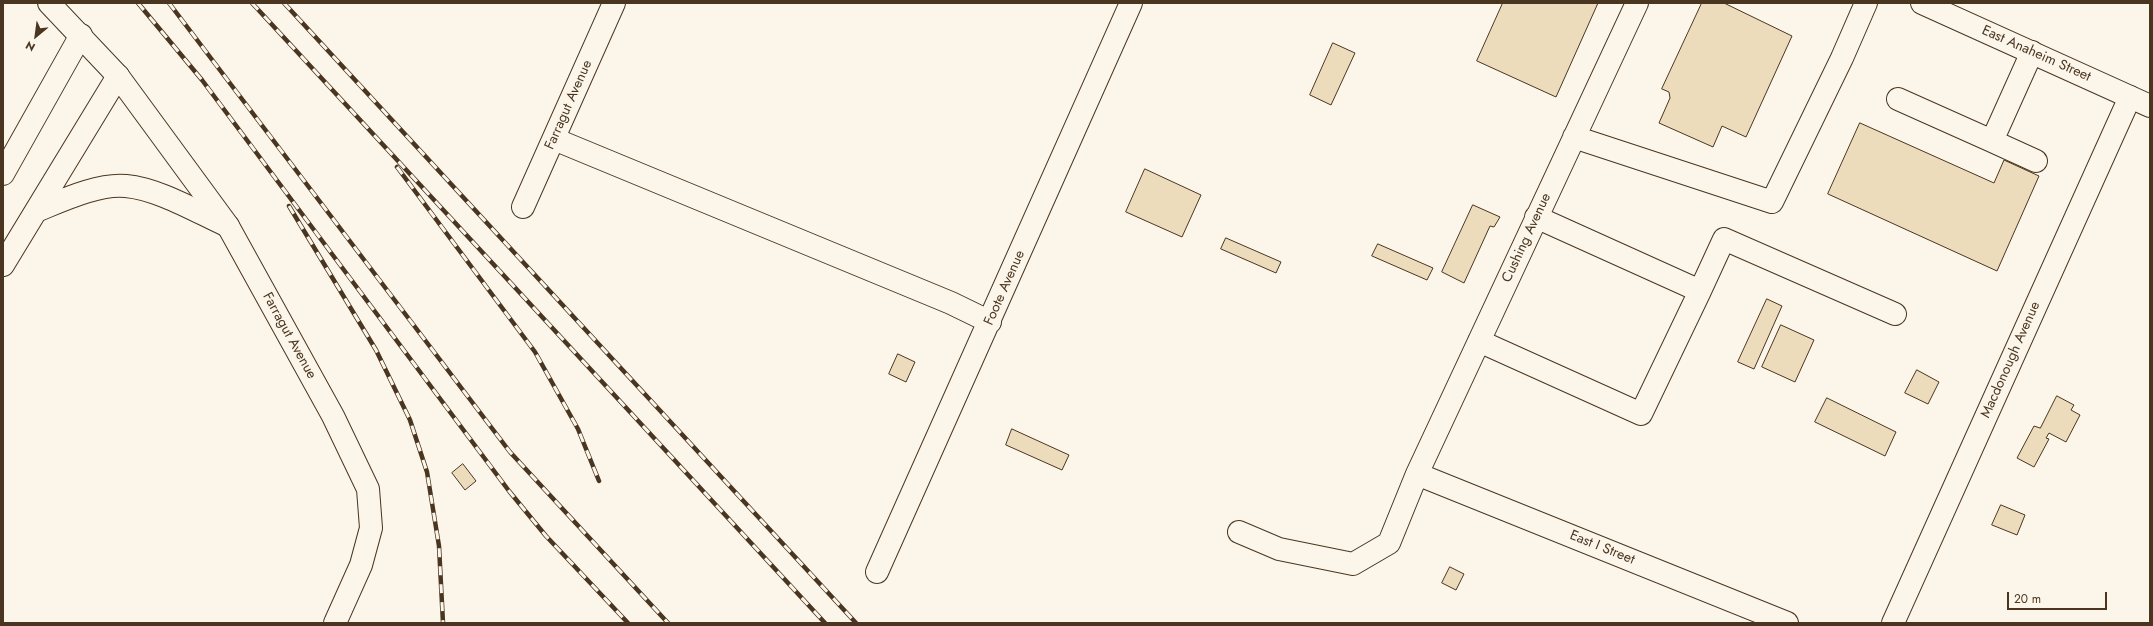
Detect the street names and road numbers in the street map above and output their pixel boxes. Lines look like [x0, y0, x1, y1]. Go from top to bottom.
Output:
street label: East Anaheim Street [1979, 22, 2093, 86]
street label: Farragut Avenue [542, 58, 596, 152]
street label: Cushing Avenue [1499, 191, 1555, 285]
street label: Foote Avenue [981, 248, 1029, 328]
street label: Farragut Avenue [258, 290, 320, 382]
street label: Macdonough Avenue [1978, 299, 2044, 421]
street label: East I Street [1567, 527, 1637, 569]

